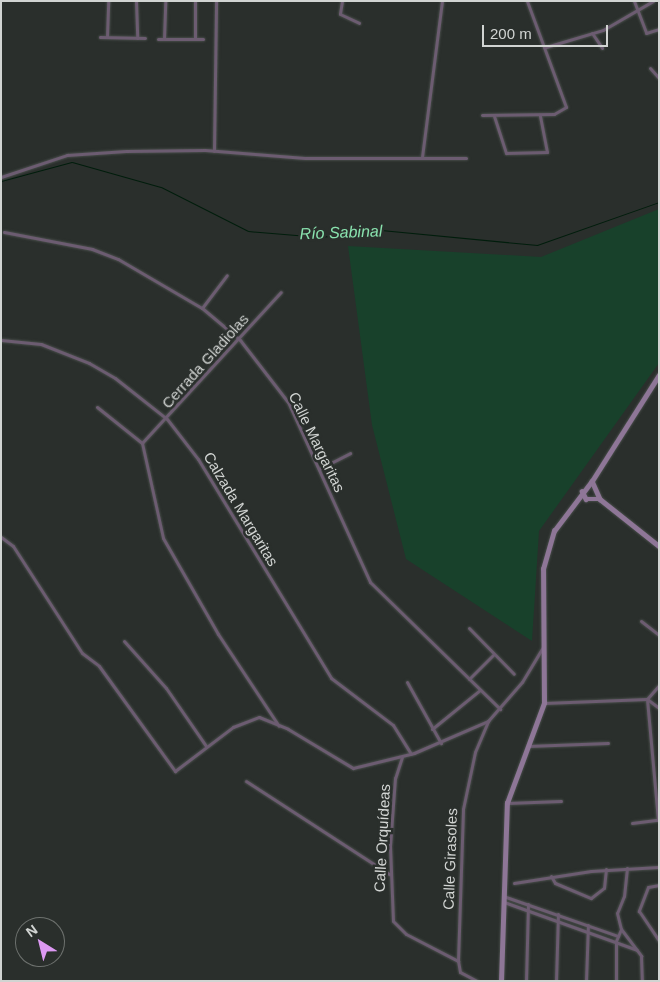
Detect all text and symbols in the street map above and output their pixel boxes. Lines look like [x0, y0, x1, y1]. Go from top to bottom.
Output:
scale bar [485, 15, 611, 47]
text: 200 m [490, 25, 532, 42]
water label: Río Sabinal [299, 222, 383, 244]
street label: Cerrada Gladiolas [158, 310, 252, 412]
street label: Calle Margaritas [285, 389, 349, 495]
street label: Calzada Margaritas [200, 449, 282, 569]
street label: Calle Orquídeas [370, 783, 394, 893]
street label: Calle Girasoles [439, 808, 461, 910]
north arrow [15, 917, 65, 967]
text: N [23, 921, 41, 940]

